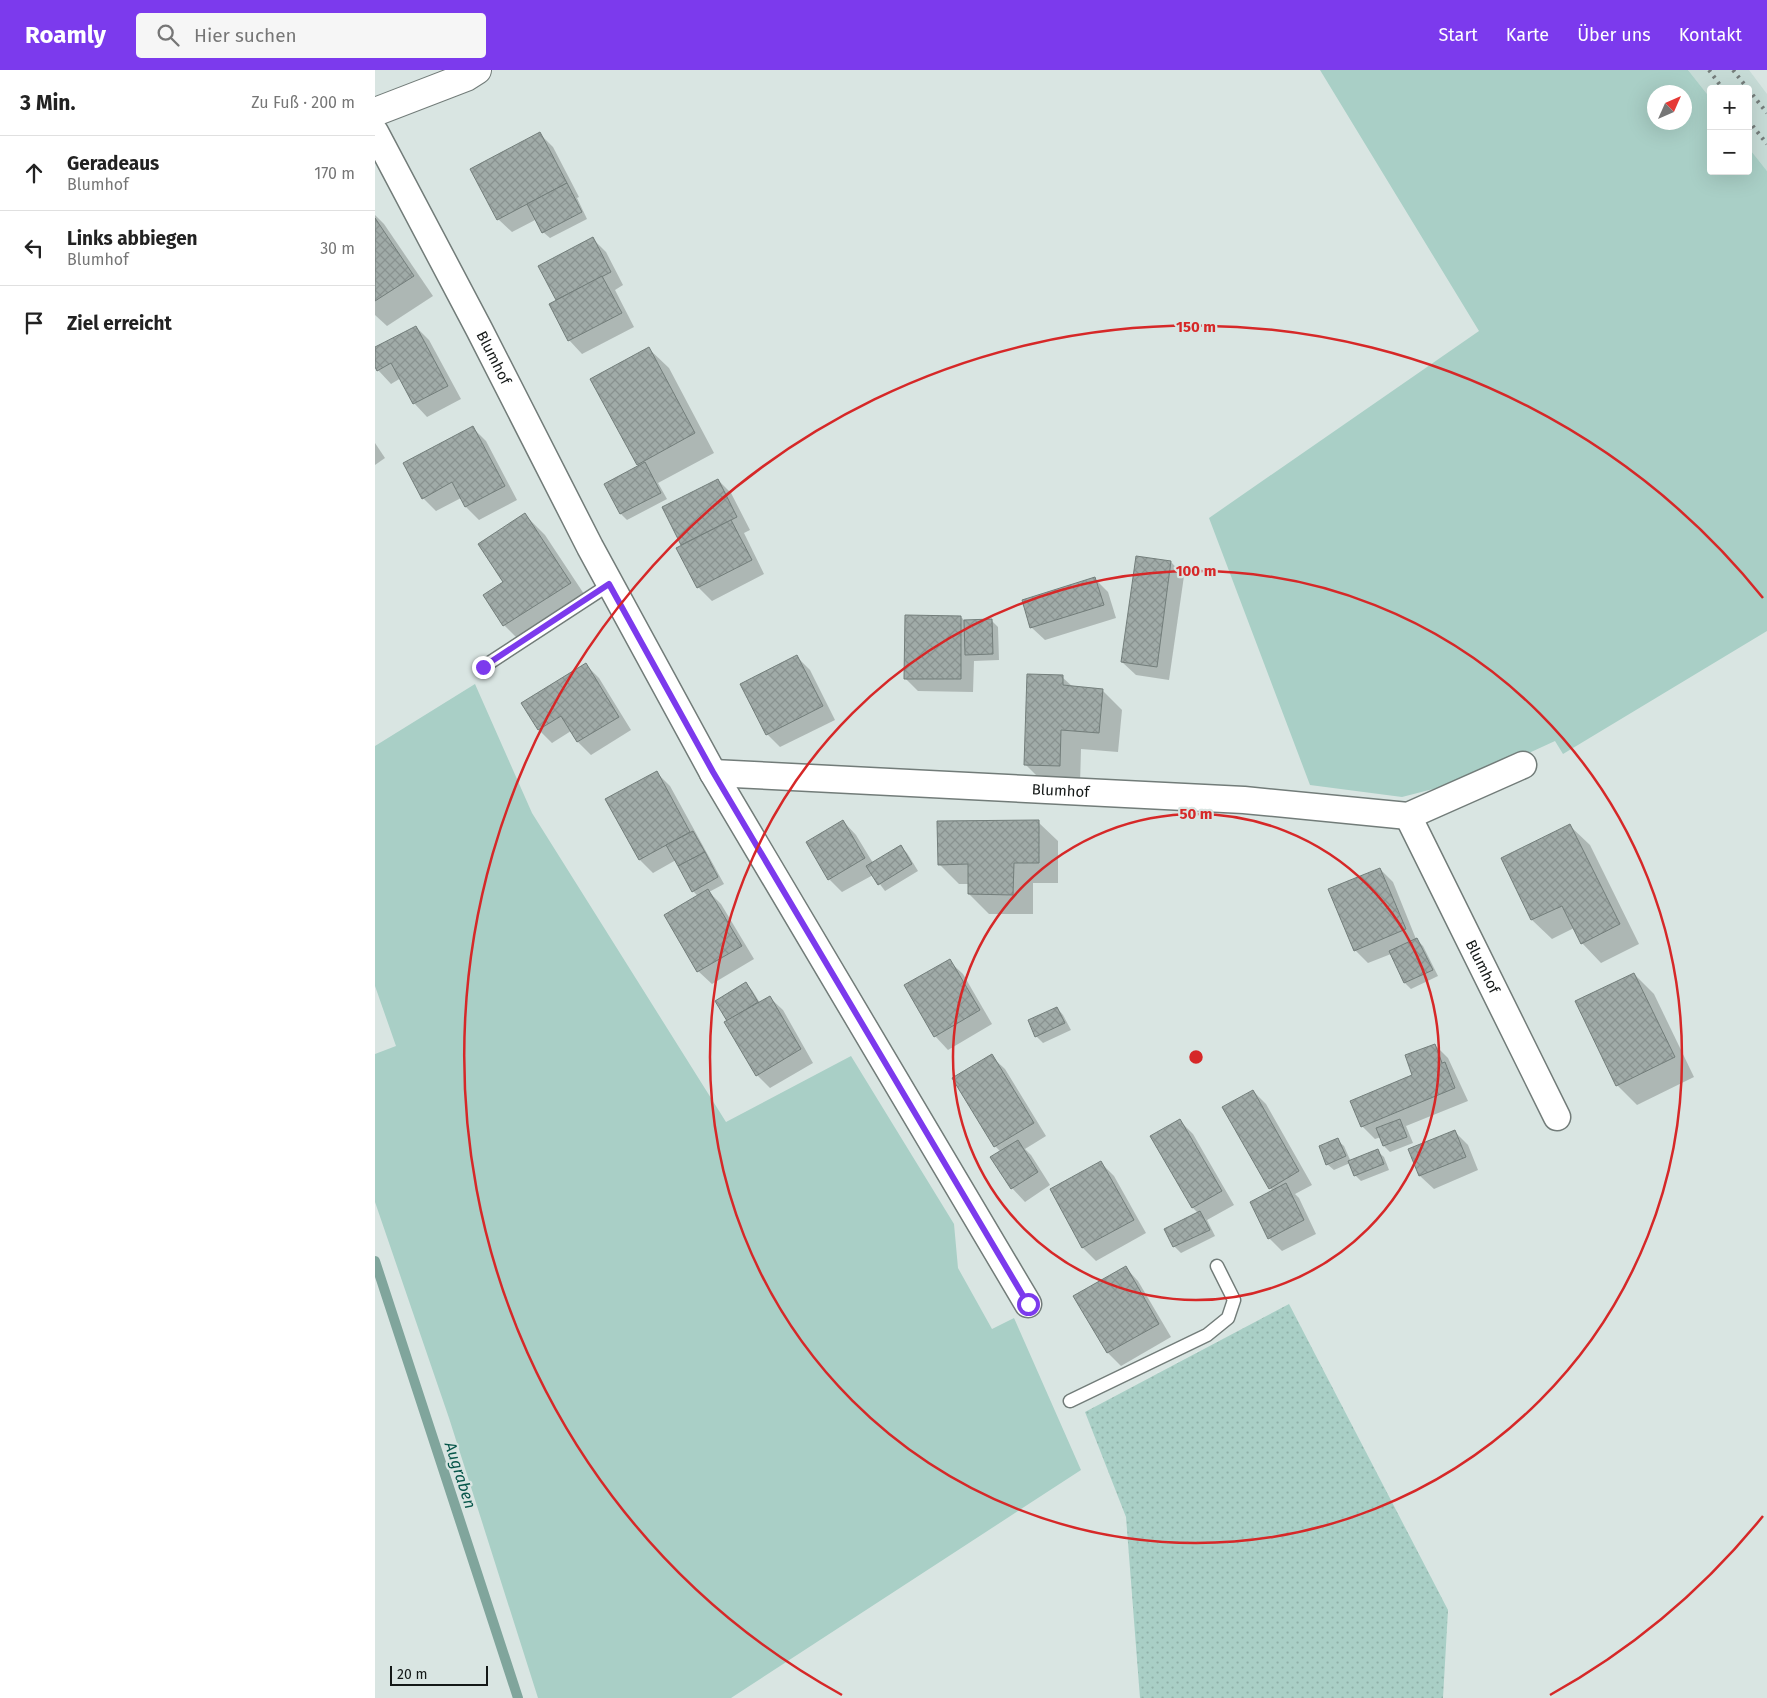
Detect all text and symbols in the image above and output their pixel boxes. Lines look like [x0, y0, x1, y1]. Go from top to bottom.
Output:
search box [136, 13, 486, 58]
text: Roamly [25, 21, 106, 49]
icon: search [154, 21, 182, 49]
text: Hier suchen [194, 24, 297, 47]
text: Start [1438, 24, 1478, 46]
text: Karte [1506, 24, 1549, 46]
text: Über uns [1577, 24, 1651, 46]
text: Kontakt [1679, 24, 1742, 46]
north arrow [1647, 85, 1692, 130]
map controls [1707, 85, 1752, 175]
button: + [1707, 85, 1752, 130]
text: 3 Min. [20, 90, 75, 116]
text: Zu Fuß · 200 m [251, 93, 355, 112]
button: − [1707, 130, 1752, 175]
text: Geradeaus [67, 152, 159, 175]
icon: ahead [20, 159, 48, 187]
text: 170 m [314, 164, 355, 183]
text: Blumhof [67, 175, 129, 194]
text: Links abbiegen [67, 227, 198, 250]
icon: left [20, 234, 48, 262]
text: 30 m [320, 239, 355, 258]
text: Blumhof [67, 250, 129, 269]
icon: arrive [20, 309, 48, 337]
text: Ziel erreicht [67, 312, 172, 335]
text: 150 m [1176, 318, 1216, 336]
street label: Blumhof [473, 328, 515, 388]
text: 100 m [1176, 562, 1216, 580]
route end [472, 656, 495, 679]
street label: Blumhof [1031, 780, 1091, 801]
text: 50 m [1179, 805, 1213, 823]
street label: Blumhof [1462, 937, 1504, 997]
centre of rings [1187, 1048, 1205, 1066]
route start [1017, 1293, 1040, 1316]
water label: Augraben [441, 1438, 480, 1511]
scale bar [390, 1663, 487, 1686]
text: 20 m [397, 1666, 427, 1683]

